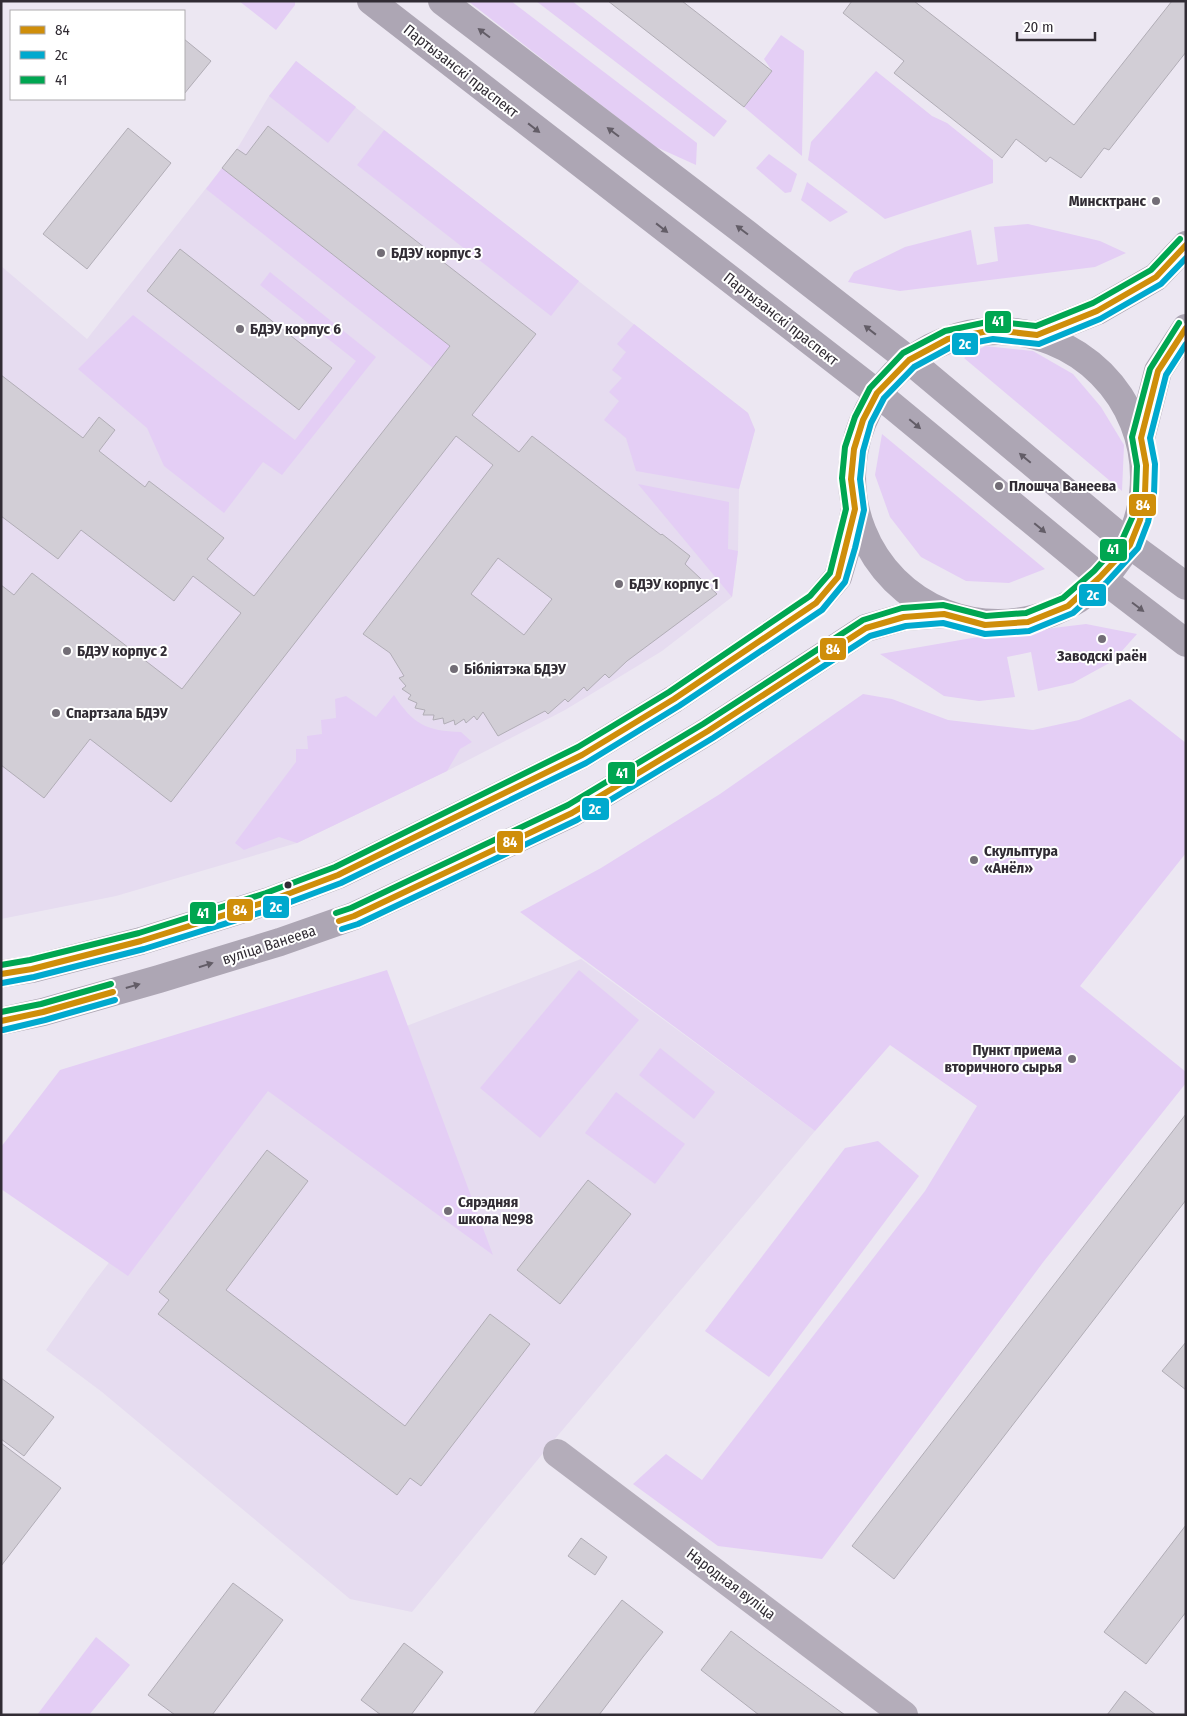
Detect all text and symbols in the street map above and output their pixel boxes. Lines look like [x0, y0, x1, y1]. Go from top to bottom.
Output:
legend [10, 10, 185, 100]
scale bar [1017, 10, 1094, 42]
text: 20 m [1024, 18, 1054, 36]
text: 84 [55, 21, 70, 39]
street label: Партызанскі праспект [400, 21, 523, 122]
one-way arrow [478, 28, 491, 39]
text: 2с [55, 46, 68, 64]
text: 41 [55, 71, 67, 89]
one-way arrow [527, 123, 541, 133]
one-way arrow [606, 127, 620, 137]
place label: Минсктранс [1069, 192, 1146, 210]
marker: Минсктранс [1150, 195, 1162, 207]
one-way arrow [655, 222, 668, 233]
one-way arrow [736, 225, 749, 236]
place label: БДЭУ корпус 3 [391, 244, 481, 262]
marker: БДЭУ корпус 3 [375, 247, 387, 259]
street label: Партызанскі праспект [720, 269, 843, 370]
line badge: 41 [984, 310, 1012, 334]
text: 41 [992, 313, 1004, 330]
place label: БДЭУ корпус 6 [250, 320, 341, 338]
marker: БДЭУ корпус 6 [234, 323, 246, 335]
one-way arrow [864, 325, 877, 336]
line badge: 2с [951, 332, 979, 356]
text: 2с [958, 336, 972, 353]
one-way arrow [908, 419, 921, 430]
one-way arrow [1019, 452, 1032, 463]
place label: Плошча Ванеева [1009, 477, 1117, 495]
marker: Плошча Ванеева [993, 480, 1005, 492]
line badge: 84 [1128, 493, 1157, 517]
text: 84 [1136, 497, 1150, 514]
one-way arrow [1033, 523, 1046, 534]
line badge: 41 [1099, 538, 1128, 562]
text: 41 [1107, 541, 1119, 558]
place label: БДЭУ корпус 1 [629, 575, 719, 593]
marker: БДЭУ корпус 1 [613, 578, 625, 590]
line badge: 2с [1078, 583, 1107, 607]
text: 2с [1086, 587, 1100, 604]
one-way arrow [1131, 602, 1145, 612]
marker: Заводскі раён [1096, 633, 1108, 645]
line badge: 84 [819, 637, 847, 661]
text: 84 [826, 641, 840, 658]
place label: БДЭУ корпус 2 [77, 642, 167, 660]
marker: БДЭУ корпус 2 [61, 645, 73, 657]
place label: Заводскі раён [1056, 647, 1147, 665]
place label: Бібліятэка БДЭУ [464, 660, 567, 678]
marker: Бібліятэка БДЭУ [448, 663, 460, 675]
place label: Спартзала БДЭУ [66, 704, 169, 722]
marker: Спартзала БДЭУ [50, 707, 62, 719]
line badge: 41 [607, 761, 636, 785]
text: 41 [616, 765, 628, 782]
line badge: 2с [581, 797, 610, 821]
text: 2с [588, 801, 602, 818]
line badge: 84 [496, 830, 524, 854]
text: 84 [503, 834, 517, 851]
place label: Скульптура «Анёл» [984, 842, 1058, 877]
marker: Скульптура «Анёл» [968, 854, 980, 866]
unlabelled marker [283, 880, 293, 890]
line badge: 2с [262, 895, 290, 919]
line badge: 84 [226, 898, 254, 922]
text: 2с [269, 899, 283, 916]
line badge: 41 [189, 901, 217, 925]
text: 84 [233, 902, 247, 919]
text: 41 [197, 905, 209, 922]
street label: вуліца Ванеева [220, 921, 318, 969]
one-way arrow [198, 960, 213, 968]
one-way arrow [126, 982, 141, 990]
place label: Пункт приема вторичного сырья [945, 1041, 1063, 1076]
marker: Пункт приема вторичного сырья [1066, 1053, 1078, 1065]
place label: Сярэдняя школа №98 [458, 1193, 533, 1228]
marker: Сярэдняя школа №98 [442, 1205, 454, 1217]
street label: Народная вуліца [683, 1545, 779, 1623]

